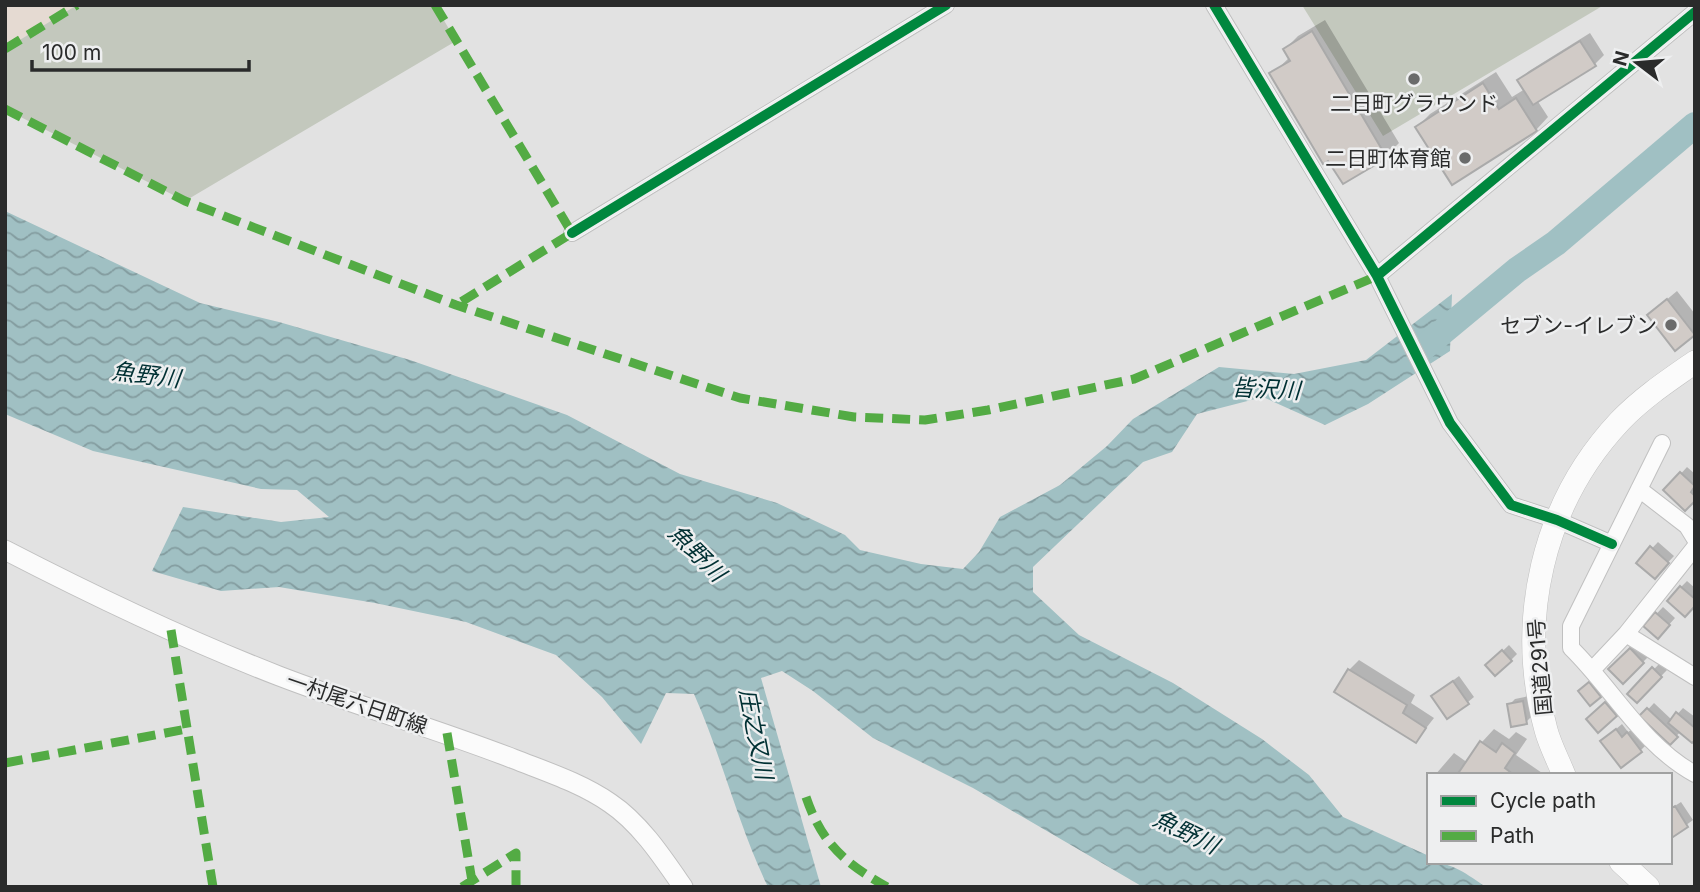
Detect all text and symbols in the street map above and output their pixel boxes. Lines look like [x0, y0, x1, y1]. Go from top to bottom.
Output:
scale bar [32, 28, 248, 72]
north arrow [1602, 28, 1672, 98]
text: 100 m [42, 40, 101, 65]
text: N [1608, 48, 1634, 69]
marker: 二日町グラウンド [1406, 71, 1422, 87]
place label: 二日町グラウンド [1330, 91, 1498, 116]
place label: 二日町体育館 [1325, 146, 1451, 171]
marker: 二日町体育館 [1457, 150, 1473, 166]
place label: セブン-イレブン [1500, 313, 1657, 338]
marker: セブン-イレブン [1663, 317, 1679, 333]
water label: 魚野川 [110, 357, 185, 393]
water label: 皆沢川 [1231, 373, 1304, 405]
water label: 魚野川 [663, 519, 733, 589]
street label: 国道291号 [1523, 617, 1557, 717]
street label: 一村尾六日町線 [283, 667, 431, 739]
water label: 庄之又川 [733, 686, 779, 785]
legend [1427, 773, 1672, 864]
text: Cycle path [1490, 788, 1596, 813]
water label: 魚野川 [1149, 804, 1226, 861]
text: Path [1490, 823, 1535, 848]

